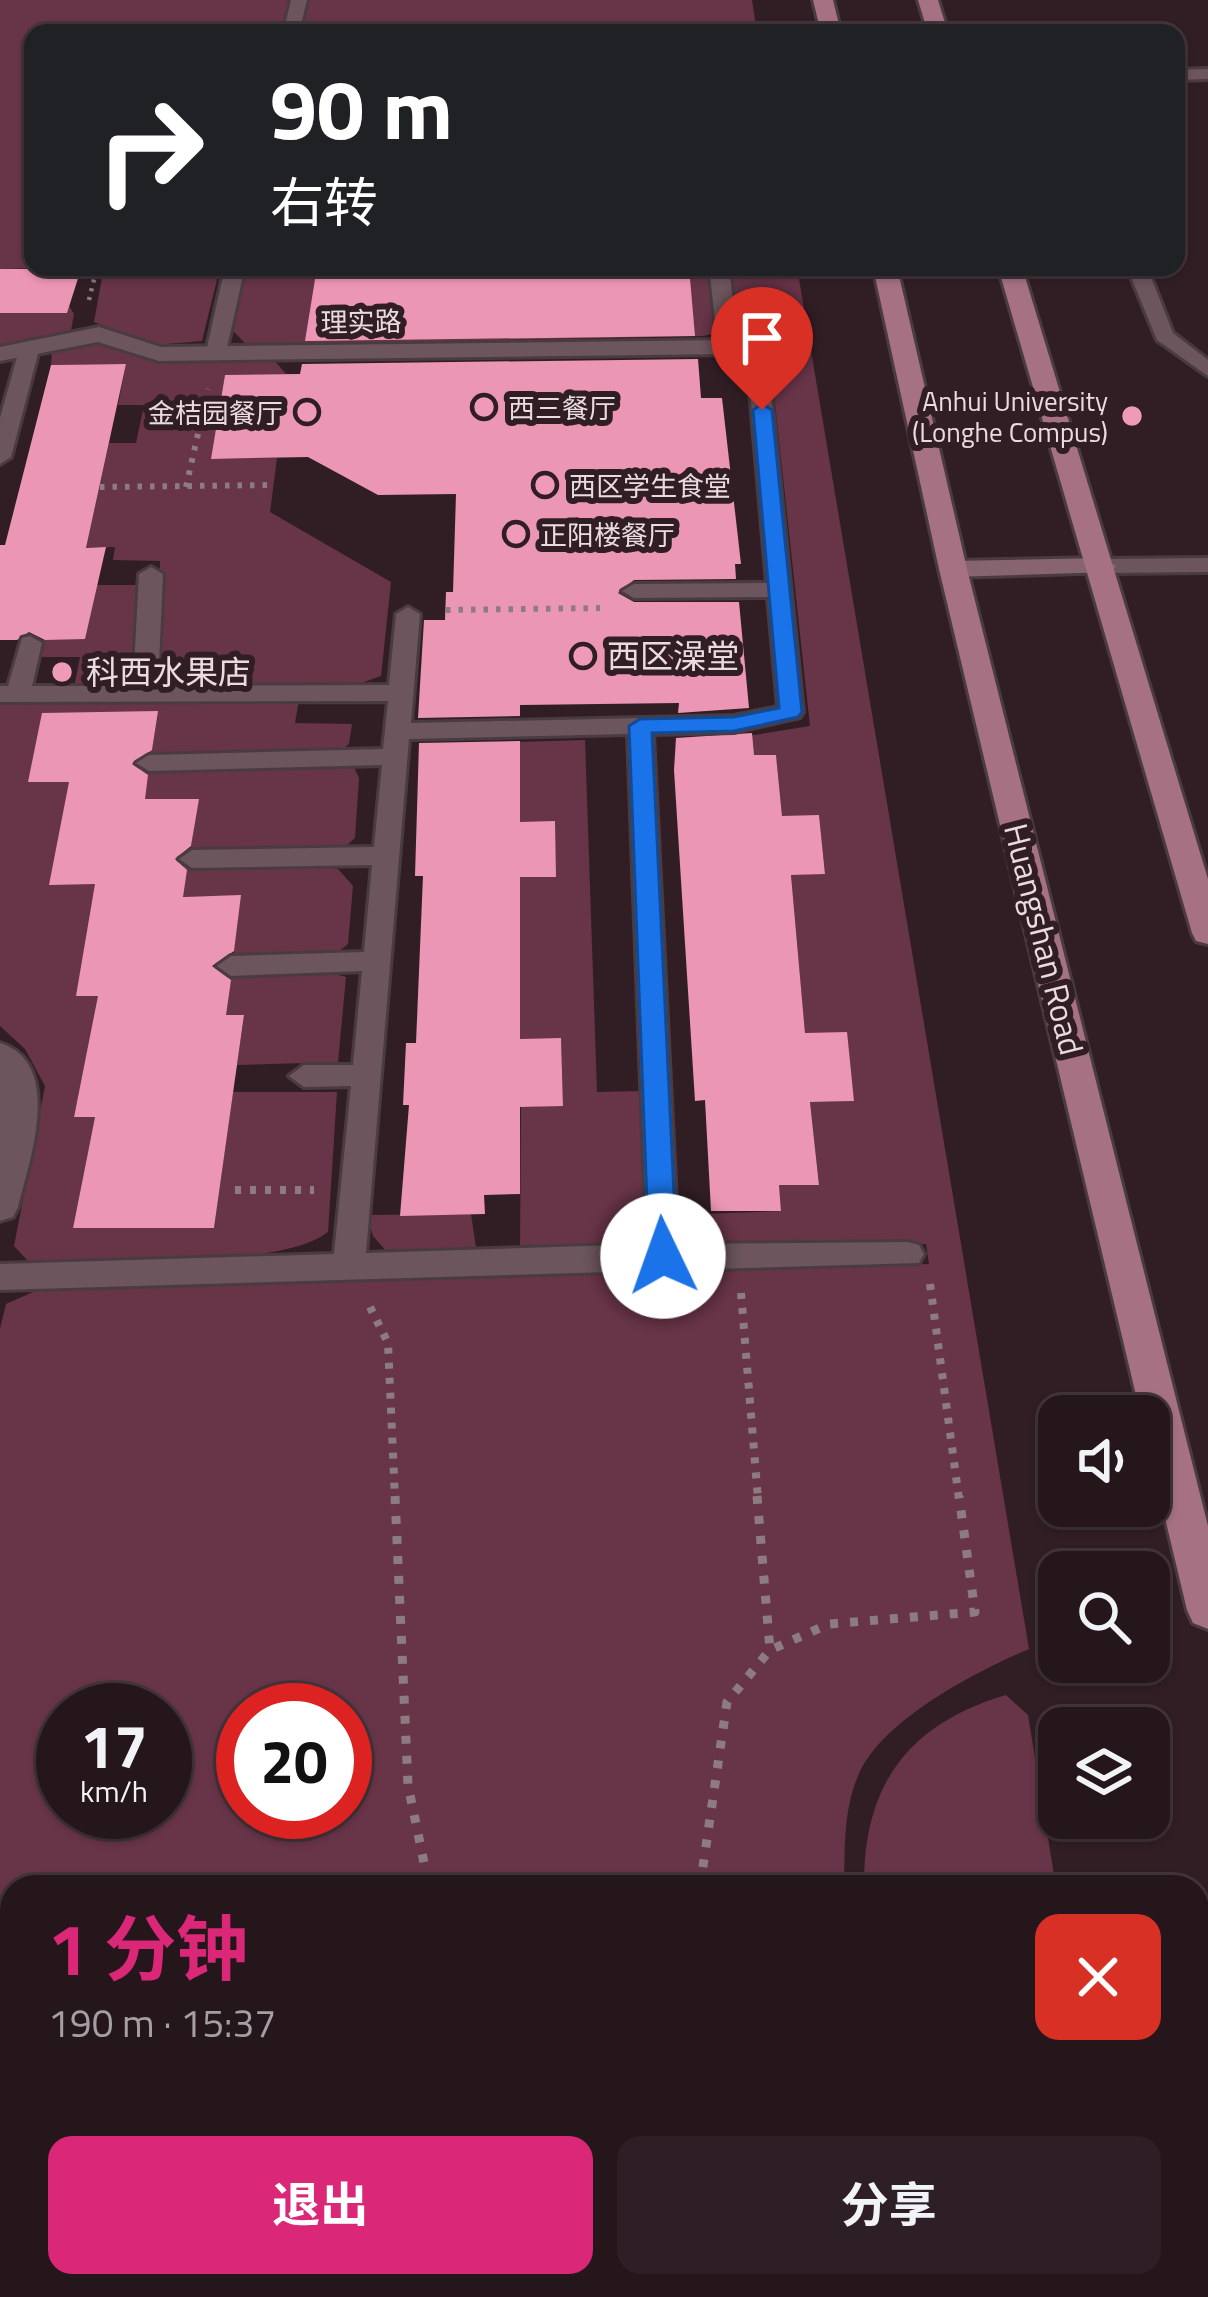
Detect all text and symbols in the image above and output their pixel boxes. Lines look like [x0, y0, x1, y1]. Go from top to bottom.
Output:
text: 90 m [270, 44, 453, 172]
icon: right [72, 72, 228, 228]
text: 右转 [270, 161, 378, 243]
pin [711, 287, 813, 410]
street label: 理实路 [320, 300, 402, 342]
icon: arrive [729, 305, 795, 371]
place label: Anhui University (Longhe Compus) [912, 380, 1108, 452]
place label: 西三餐厅 [508, 387, 616, 428]
place label: 金桔园餐厅 [148, 392, 283, 433]
marker: 西三餐厅 [471, 394, 497, 420]
marker: 金桔园餐厅 [294, 399, 320, 425]
marker: Anhui University (Longhe Compus) [1119, 403, 1145, 429]
place label: 西区学生食堂 [569, 465, 731, 506]
marker: 西区学生食堂 [532, 472, 558, 498]
place label: 正阳楼餐厅 [540, 514, 675, 555]
marker: 正阳楼餐厅 [503, 521, 529, 547]
place label: 西区澡堂 [607, 631, 739, 681]
marker: 西区澡堂 [570, 643, 596, 669]
place label: 科西水果店 [86, 647, 251, 697]
marker: 科西水果店 [49, 659, 75, 685]
street label: Huangshan Road [991, 818, 1097, 1060]
position arrow [600, 1193, 726, 1319]
map controls [1038, 1395, 1170, 1839]
button: sound [1038, 1395, 1170, 1527]
button: search [1038, 1551, 1170, 1683]
speed limit sign: 20 [216, 1683, 372, 1839]
text: 17 [80, 1700, 148, 1791]
button: layers [1038, 1707, 1170, 1839]
text: km/h [80, 1768, 148, 1814]
text: 1 分钟 [48, 1893, 248, 2003]
button: close [1035, 1914, 1161, 2040]
text: 190 m · 15:37 [48, 1993, 276, 2052]
button: 退出 [48, 2136, 593, 2274]
button: 分享 [617, 2136, 1161, 2274]

